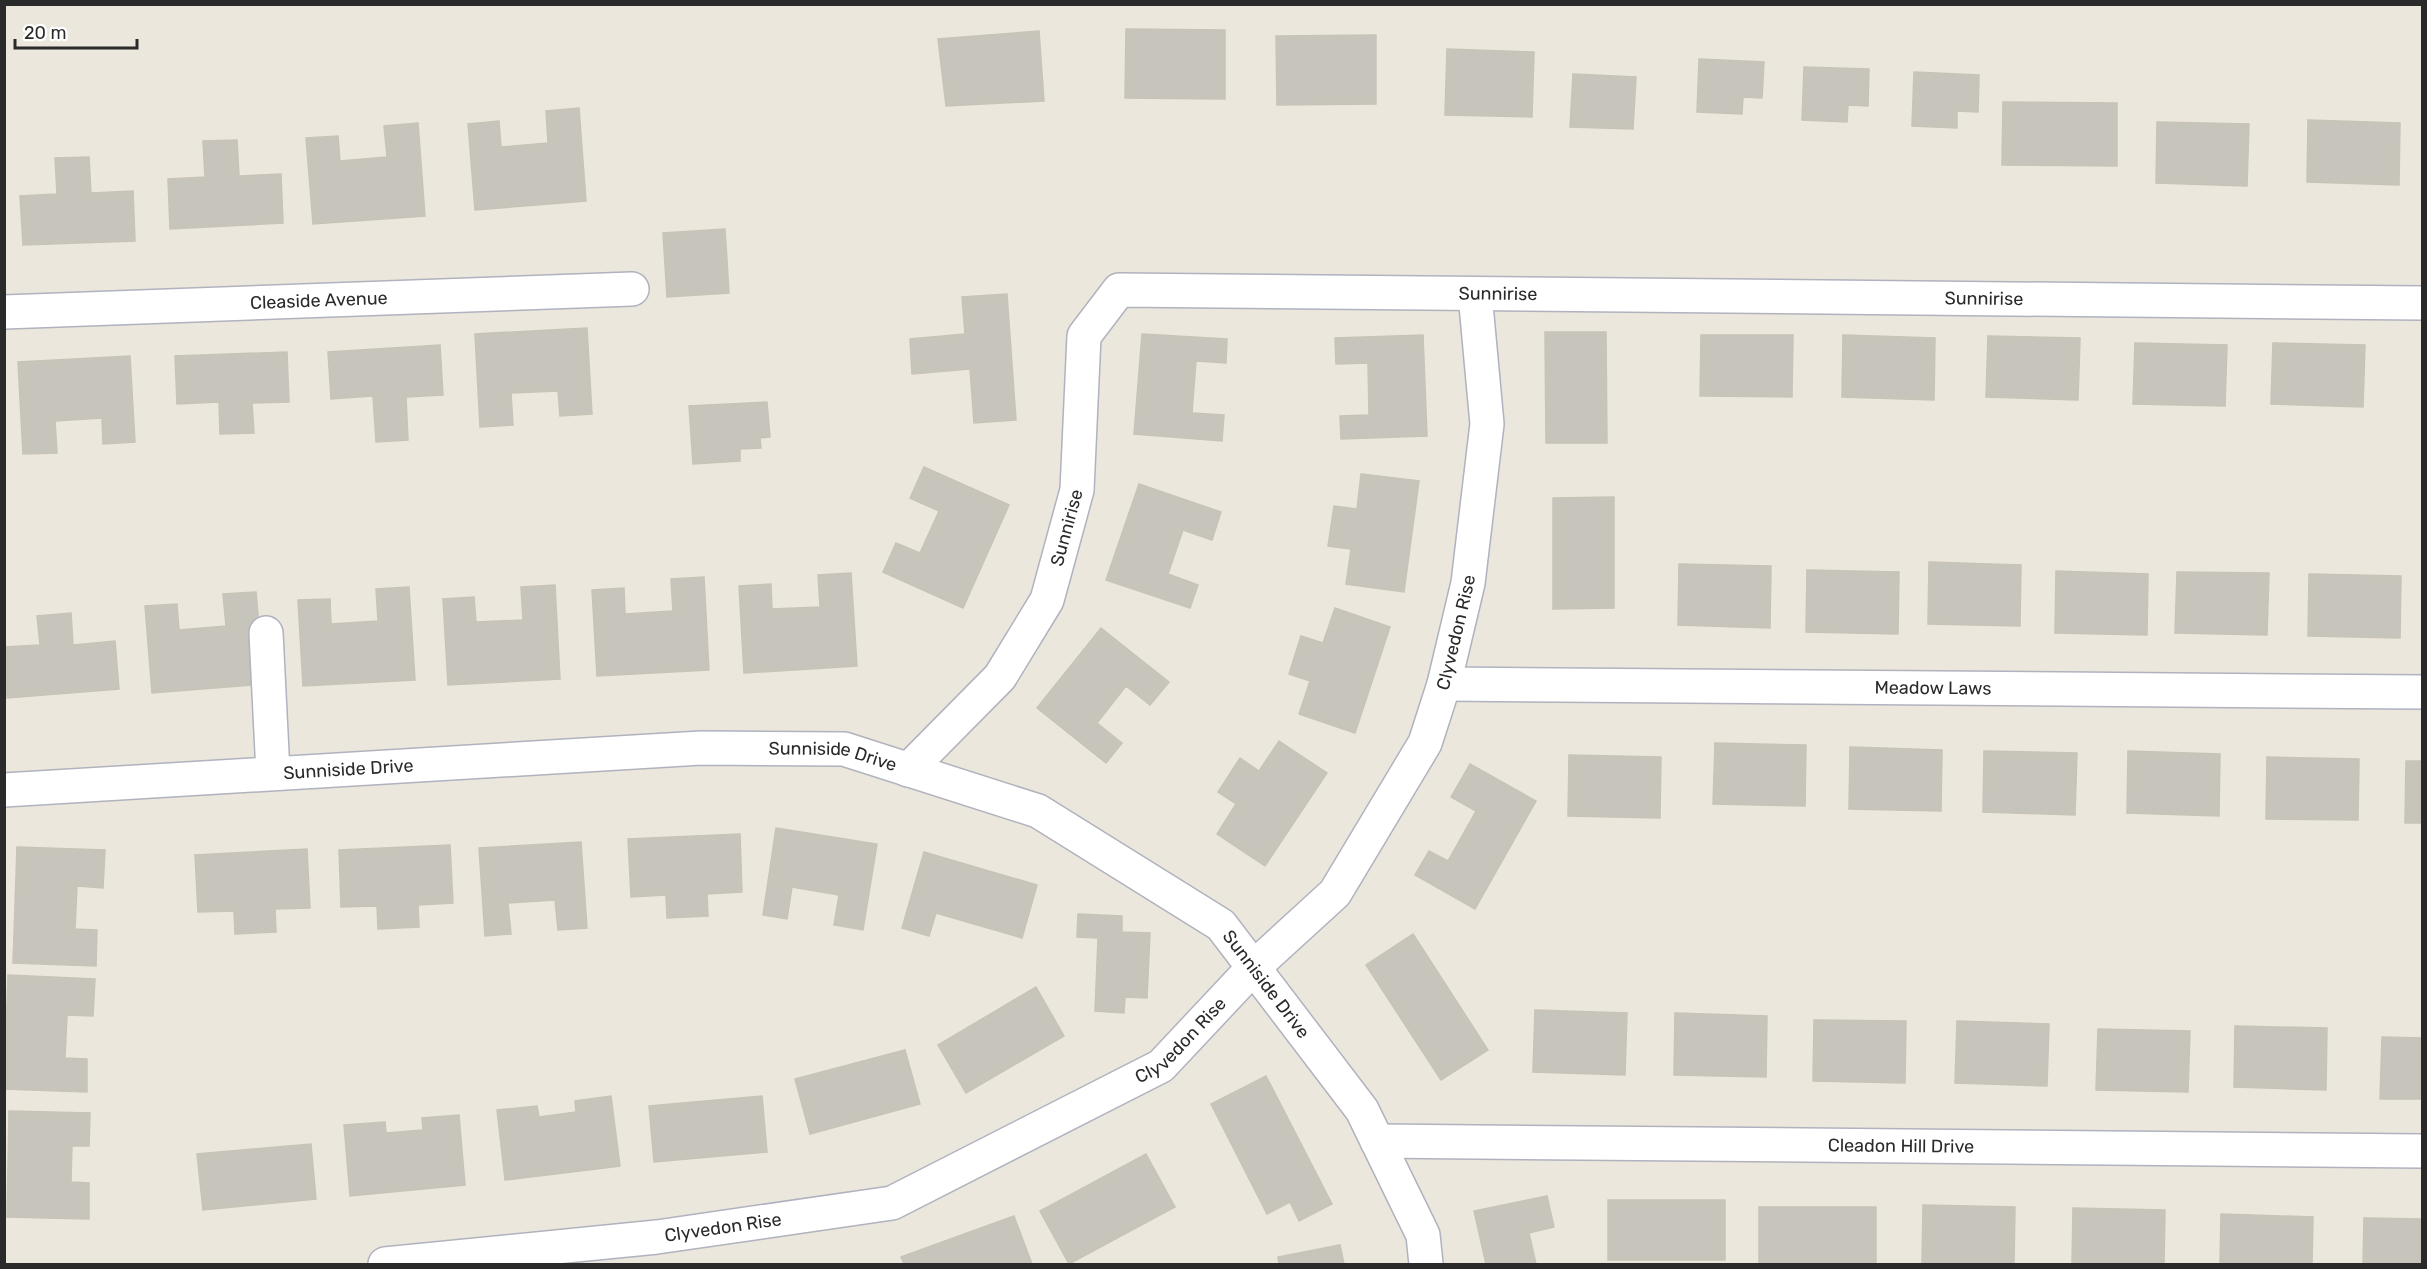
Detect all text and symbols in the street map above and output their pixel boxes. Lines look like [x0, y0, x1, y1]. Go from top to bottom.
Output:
scale bar [15, 12, 136, 50]
text: 20 m [24, 22, 66, 44]
street label: Sunnirise [1459, 282, 1537, 305]
street label: Cleaside Avenue [250, 287, 388, 314]
street label: Sunnirise [1944, 287, 2023, 310]
street label: Sunnirise [1046, 487, 1088, 569]
street label: Clyvedon Rise [1432, 574, 1480, 693]
street label: Meadow Laws [1874, 677, 1992, 699]
street label: Sunniside Drive [768, 737, 900, 776]
street label: Sunniside Drive [283, 754, 414, 784]
street label: Sunniside Drive [1218, 926, 1314, 1043]
street label: Clyvedon Rise [1131, 993, 1231, 1088]
street label: Cleadon Hill Drive [1828, 1134, 1974, 1158]
street label: Clyvedon Rise [663, 1208, 783, 1247]

